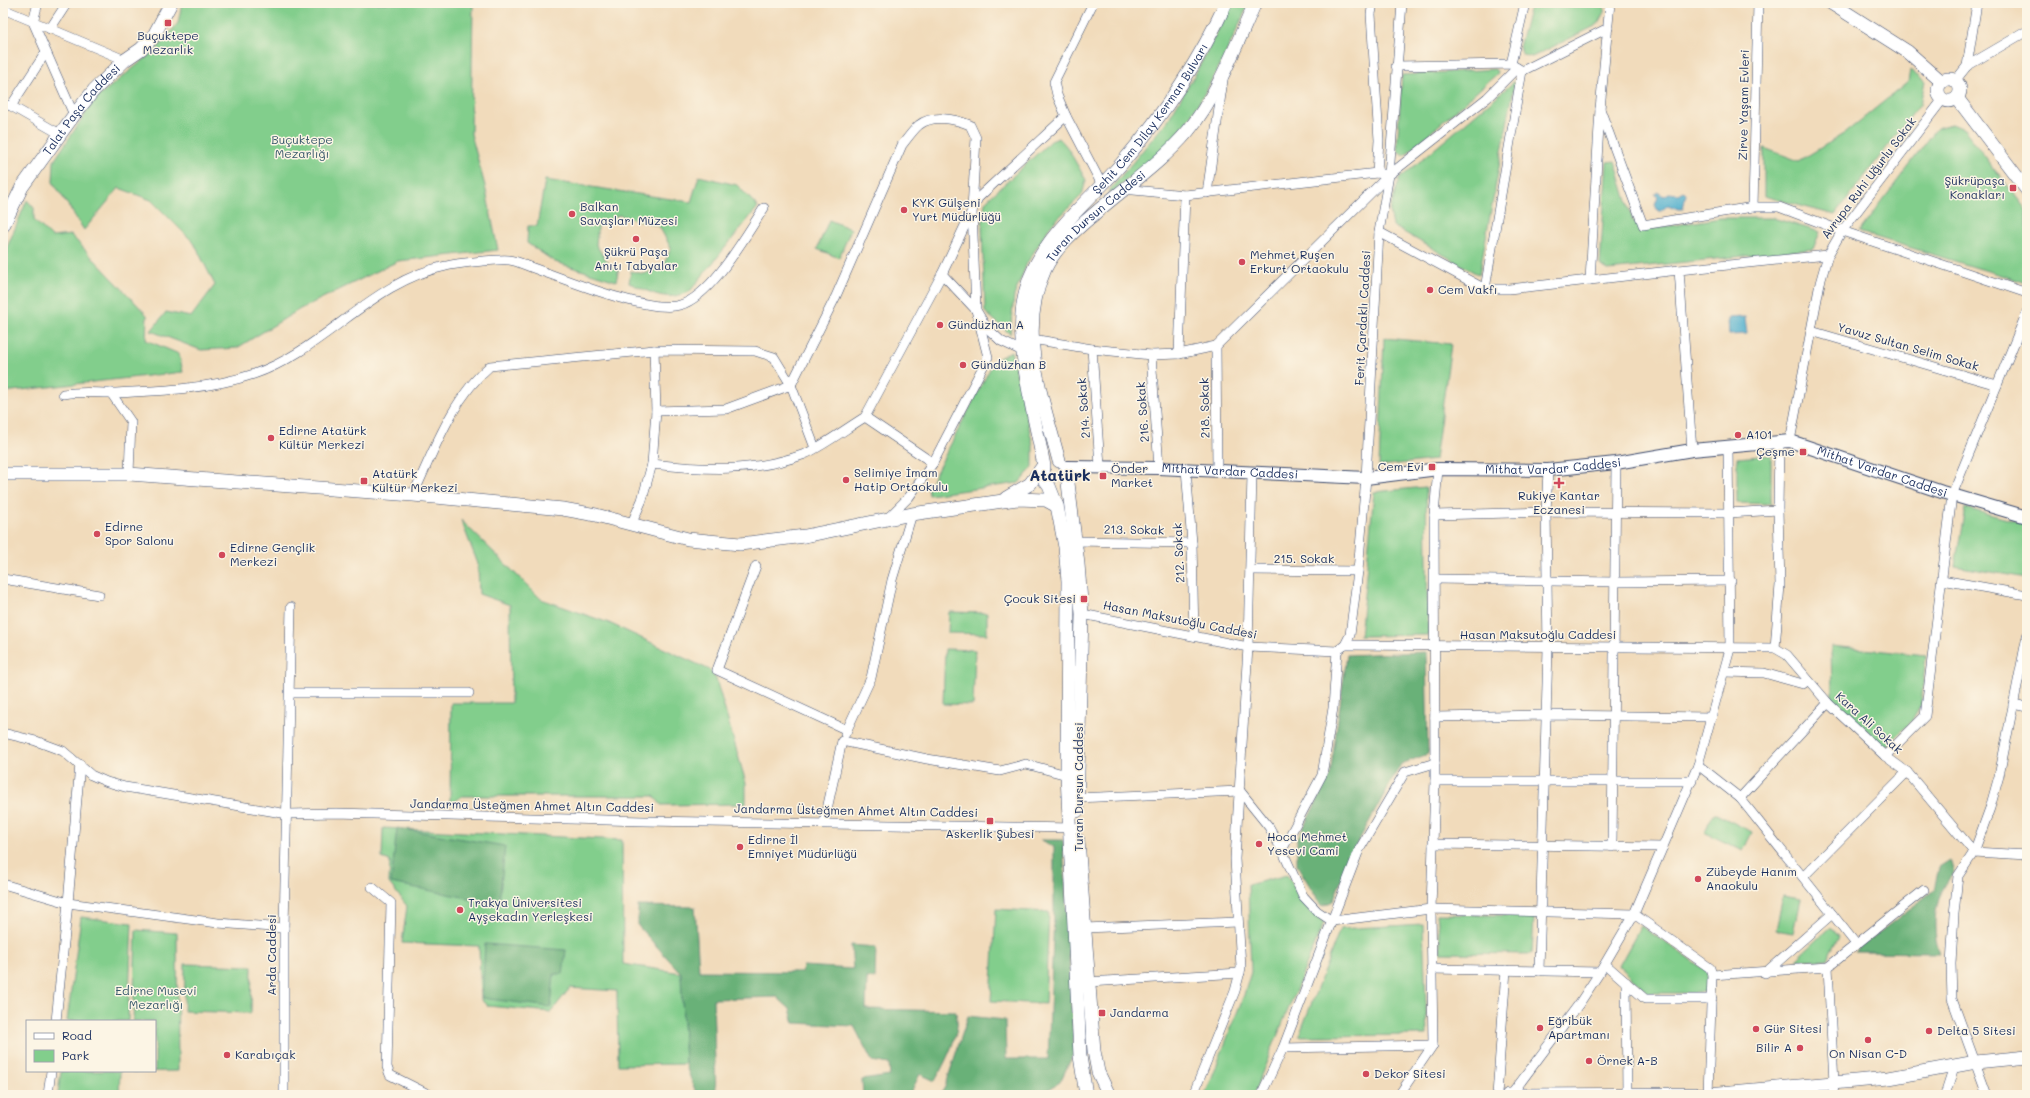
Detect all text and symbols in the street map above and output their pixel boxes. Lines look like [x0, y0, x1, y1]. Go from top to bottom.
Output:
marker: Buçuktepe Mezarlık [163, 18, 173, 28]
place label: Buçuktepe Mezarlık [137, 27, 199, 57]
street label: Şehit Cem Dilay Kerman Bulvarı [1088, 40, 1211, 197]
street label: Zirve Yaşam Evleri [1734, 49, 1752, 161]
street label: Talat Paşa Caddesi [38, 60, 123, 158]
street label: Avrupa Ruhi Uğurlu Sokak [1817, 113, 1919, 241]
park label: Buçuktepe Mezarlığı [271, 131, 333, 161]
street label: Turan Dursun Caddesi [1042, 166, 1148, 265]
place label: Şükrüpaşa Konakları [1945, 172, 2005, 202]
marker: Şükrüpaşa Konakları [2008, 183, 2018, 193]
place label: KYK Gülşeni Yurt Müdürlüğü [912, 194, 1001, 224]
place label: Balkan Savaşları Müzesi [580, 198, 678, 228]
marker: KYK Gülşeni Yurt Müdürlüğü [899, 205, 909, 215]
marker: Balkan Savaşları Müzesi [567, 209, 577, 219]
marker: Şükrü Paşa Anıtı Tabyalar [631, 234, 641, 244]
place label: Şükrü Paşa Anıtı Tabyalar [594, 243, 678, 273]
place label: Mehmet Ruşen Erkurt Ortaokulu [1250, 246, 1349, 276]
street label: Ferit Çardaklı Caddesi [1350, 250, 1374, 386]
marker: Mehmet Ruşen Erkurt Ortaokulu [1237, 257, 1247, 267]
place label: Cem Vakfı [1438, 281, 1497, 297]
marker: Cem Vakfı [1425, 285, 1435, 295]
place label: Gündüzhan A [948, 316, 1024, 332]
street label: Yavuz Sultan Selim Sokak [1836, 318, 1981, 374]
marker: Gündüzhan A [935, 320, 945, 330]
place label: Gündüzhan B [971, 356, 1046, 372]
marker: Gündüzhan B [958, 360, 968, 370]
street label: 214. Sokak [1073, 377, 1093, 439]
street label: 218. Sokak [1195, 377, 1213, 439]
street label: 216. Sokak [1132, 381, 1152, 443]
place label: Edirne Atatürk Kültür Merkezi [279, 422, 366, 452]
place label: A101 [1746, 426, 1772, 442]
marker: A101 [1733, 430, 1743, 440]
marker: Edirne Atatürk Kültür Merkezi [266, 433, 276, 443]
street label: Mithat Vardar Caddesi [1815, 442, 1950, 500]
place label: Çeşme [1756, 443, 1795, 459]
marker: Çeşme [1798, 447, 1808, 457]
street label: Mithat Vardar Caddesi [1485, 453, 1622, 477]
place label: Cem Evi [1378, 458, 1424, 474]
street label: Mithat Vardar Caddesi [1161, 459, 1298, 482]
place label: Önder Market [1111, 460, 1153, 490]
marker: Cem Evi [1427, 462, 1437, 472]
place label: Selimiye İmam Hatip Ortaokulu [854, 464, 948, 494]
district label: Atatürk [1029, 464, 1091, 485]
place label: Atatürk Kültür Merkezi [372, 465, 458, 495]
marker: Önder Market [1098, 471, 1108, 481]
marker: Selimiye İmam Hatip Ortaokulu [841, 475, 851, 485]
marker: Atatürk Kültür Merkezi [359, 476, 369, 486]
marker: Rukiye Kantar Eczanesi [1554, 478, 1564, 488]
place label: Rukiye Kantar Eczanesi [1518, 487, 1600, 517]
place label: Edirne Spor Salonu [105, 518, 174, 548]
street label: 213. Sokak [1104, 520, 1164, 538]
street label: 212. Sokak [1168, 523, 1188, 584]
marker: Edirne Spor Salonu [92, 529, 102, 539]
place label: Edirne Gençlik Merkezi [230, 539, 315, 569]
marker: Edirne Gençlik Merkezi [217, 550, 227, 560]
street label: 215. Sokak [1274, 550, 1334, 566]
place label: Çocuk Sitesi [1004, 590, 1076, 606]
marker: Çocuk Sitesi [1079, 594, 1089, 604]
street label: Hasan Maksutoğlu Caddesi [1102, 596, 1259, 642]
street label: Hasan Maksutoğlu Caddesi [1460, 626, 1616, 642]
street label: Kara Ali Sokak [1833, 688, 1907, 757]
street label: Turan Dursun Caddesi [1070, 722, 1086, 852]
street label: Jandarma Üsteğmen Ahmet Altın Caddesi [410, 795, 654, 815]
street label: Jandarma Üsteğmen Ahmet Altın Caddesi [734, 800, 978, 820]
marker: Askerlik Şubesi [985, 816, 995, 826]
place label: Askerlik Şubesi [946, 825, 1034, 841]
place label: Hoca Mehmet Yesevi Cami [1267, 828, 1347, 858]
place label: Edirne İl Emniyet Müdürlüğü [748, 831, 857, 861]
marker: Hoca Mehmet Yesevi Cami [1254, 839, 1264, 849]
marker: Edirne İl Emniyet Müdürlüğü [735, 842, 745, 852]
place label: Zübeyde Hanım Anaokulu [1706, 863, 1797, 893]
marker: Zübeyde Hanım Anaokulu [1693, 874, 1703, 884]
place label: Trakya Üniversitesi Ayşekadın Yerleşkesi [468, 894, 593, 924]
marker: Trakya Üniversitesi Ayşekadın Yerleşkesi [455, 905, 465, 915]
street label: Arda Caddesi [263, 914, 279, 996]
park label: Edirne Musevi Mezarlığı [115, 982, 197, 1012]
place label: Jandarma [1110, 1004, 1169, 1020]
marker: Jandarma [1097, 1008, 1107, 1018]
place label: Eğribük Apartmanı [1548, 1012, 1610, 1042]
legend [26, 1020, 156, 1072]
place label: Gür Sitesi [1764, 1020, 1822, 1036]
place label: Delta 5 Sitesi [1937, 1022, 2016, 1038]
marker: Eğribük Apartmanı [1535, 1023, 1545, 1033]
marker: Gür Sitesi [1751, 1024, 1761, 1034]
marker: Delta 5 Sitesi [1924, 1026, 1934, 1036]
text: Road [62, 1027, 92, 1043]
marker: On Nisan C-D [1863, 1035, 1873, 1045]
place label: Bilir A [1756, 1039, 1792, 1055]
marker: Bilir A [1795, 1043, 1805, 1053]
place label: On Nisan C-D [1829, 1045, 1907, 1061]
place label: Karabıçak [235, 1046, 296, 1062]
text: Park [62, 1047, 89, 1063]
marker: Karabıçak [222, 1050, 232, 1060]
place label: Örnek A-B [1597, 1052, 1658, 1068]
marker: Örnek A-B [1584, 1056, 1594, 1066]
place label: Dekor Sitesi [1374, 1065, 1446, 1081]
marker: Dekor Sitesi [1361, 1069, 1371, 1079]

